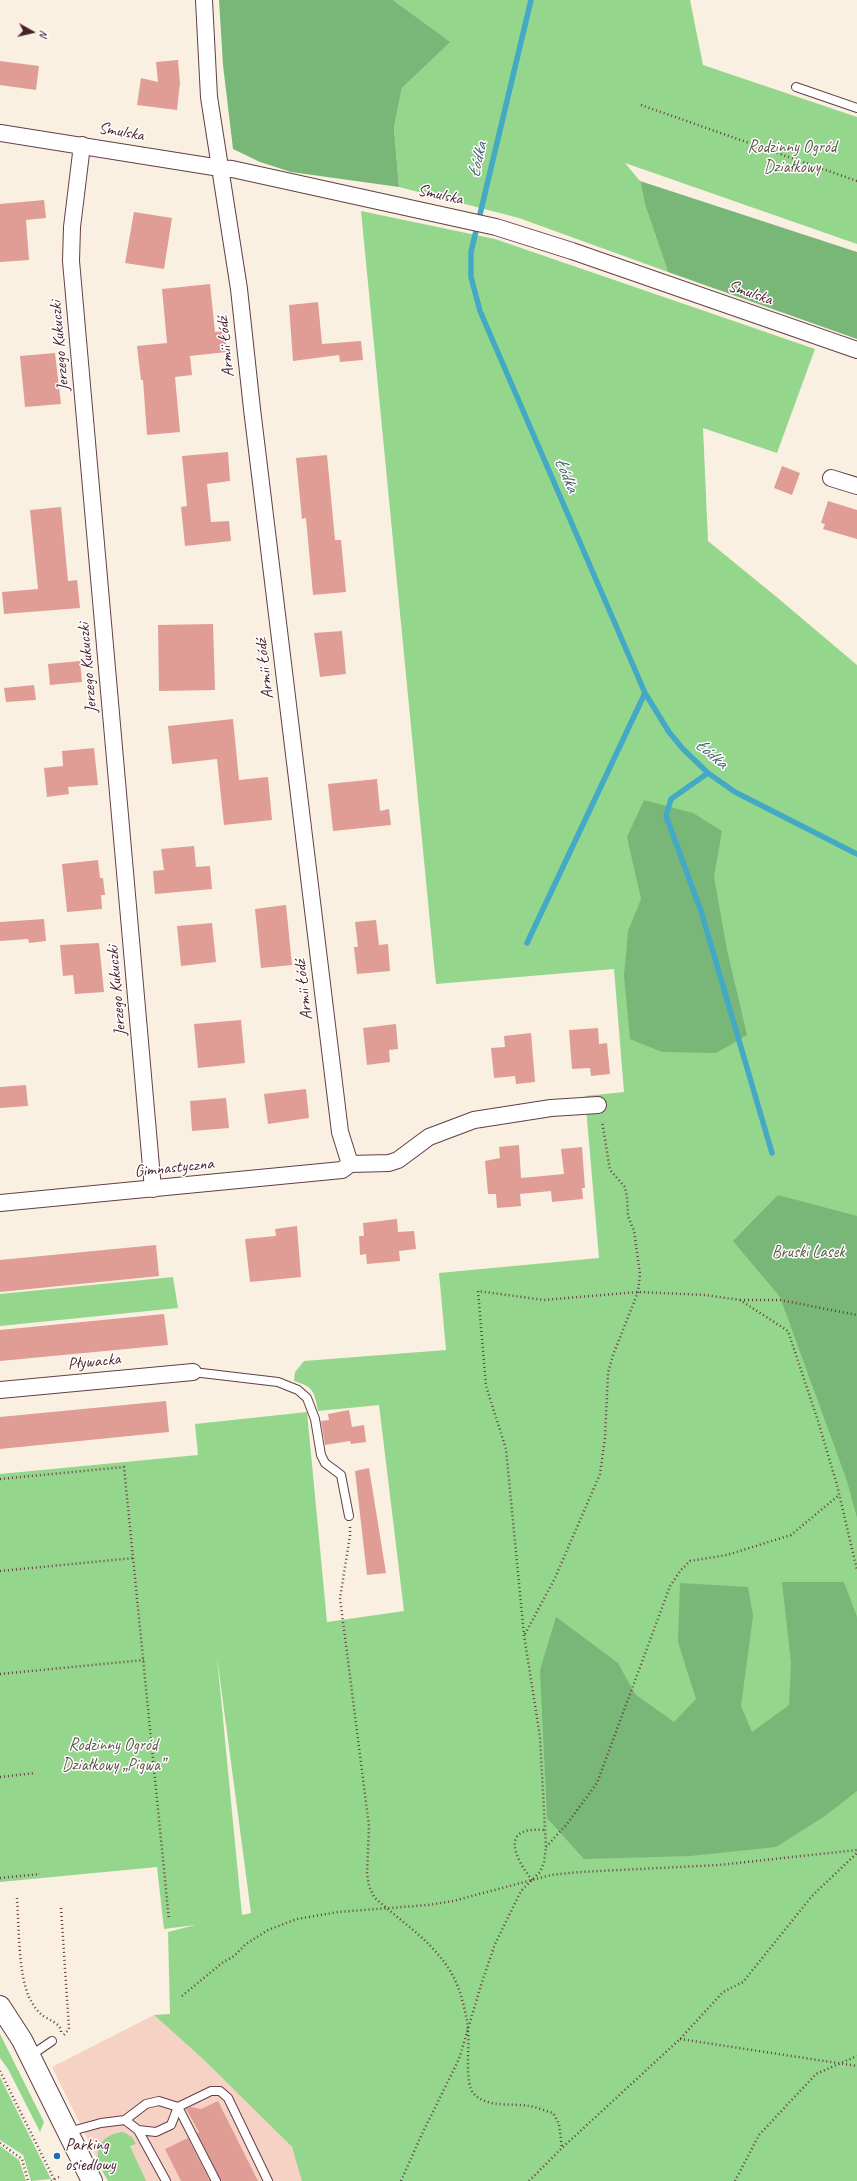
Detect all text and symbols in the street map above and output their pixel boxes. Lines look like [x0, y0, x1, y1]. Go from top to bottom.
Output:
north arrow [12, 12, 52, 52]
text: N [36, 29, 51, 38]
street label: Smulska [97, 118, 145, 146]
park label: Rodzinny Ogród Działkowy [748, 138, 836, 178]
water label: Łódka [463, 140, 493, 180]
street label: Smulska [415, 180, 465, 210]
street label: Smulska [725, 276, 775, 310]
street label: Jerzego Kukuczki [46, 300, 74, 392]
street label: Armii Łódź [213, 316, 239, 378]
water label: Łódka [549, 454, 583, 496]
street label: Jerzego Kukuczki [74, 622, 102, 714]
street label: Armii Łódź [251, 638, 279, 700]
water label: Łódka [691, 734, 731, 774]
street label: Jerzego Kukuczki [103, 945, 131, 1037]
street label: Armii Łódź [290, 959, 318, 1021]
street label: Gimnastyczna [133, 1154, 215, 1182]
park label: Bruski Lasek [772, 1243, 844, 1263]
street label: Pływacka [67, 1349, 121, 1375]
park label: Rodzinny Ogród Działkowy „Pigwa” [62, 1736, 164, 1776]
place label: Parking osiedlowy [65, 2136, 115, 2176]
marker: Parking osiedlowy [52, 2151, 62, 2161]

